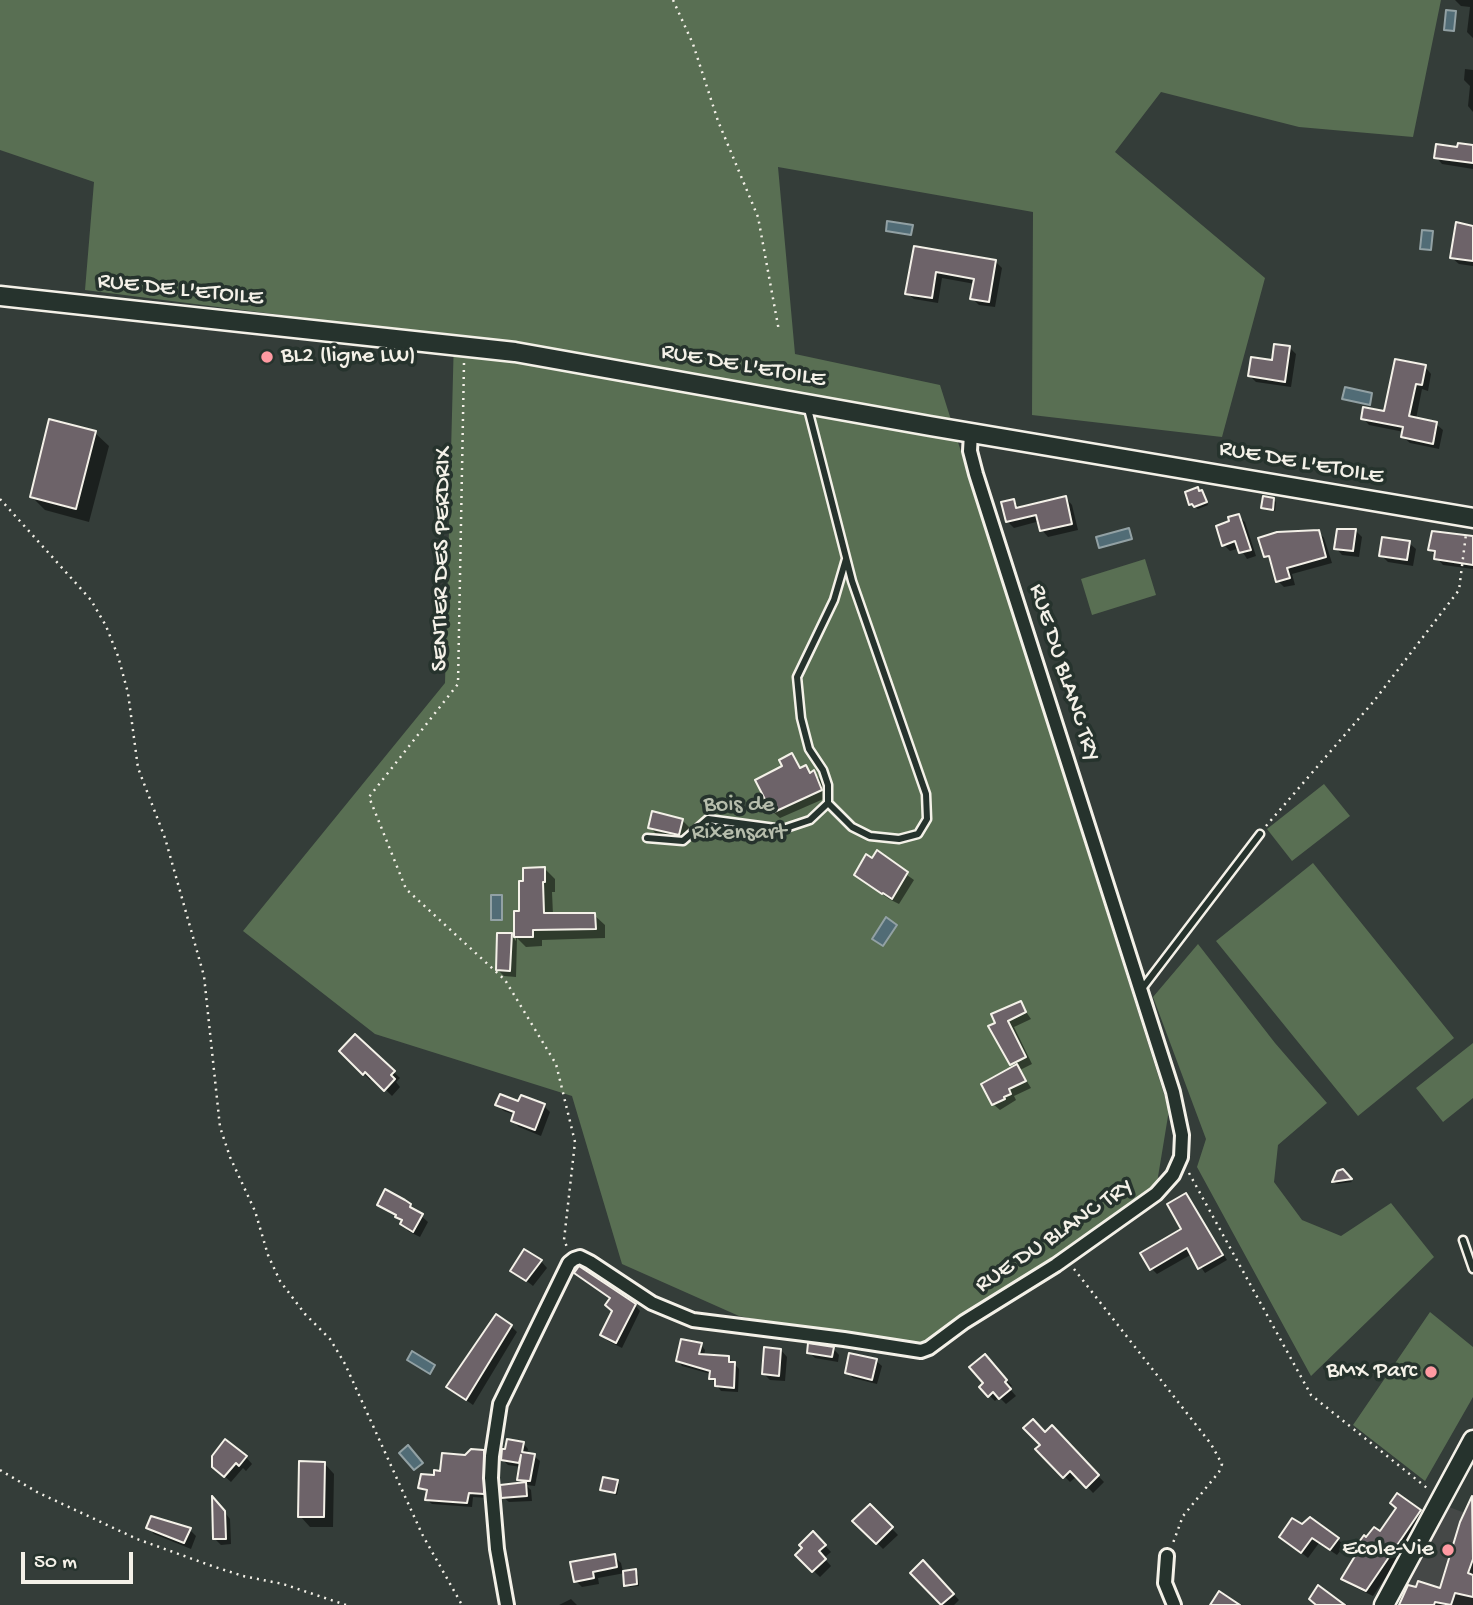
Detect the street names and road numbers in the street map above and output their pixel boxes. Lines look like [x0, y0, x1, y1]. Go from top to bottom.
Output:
street label: RUE DE L'ETOILE [96, 268, 264, 314]
street label: RUE DE L'ETOILE [659, 338, 827, 396]
street label: RUE DE L'ETOILE [1217, 435, 1385, 493]
street label: SENTIER DES PERDRIX [427, 446, 459, 672]
street label: RUE DU BLANC TRY [1021, 581, 1105, 765]
street label: RUE DU BLANC TRY [970, 1173, 1140, 1301]

